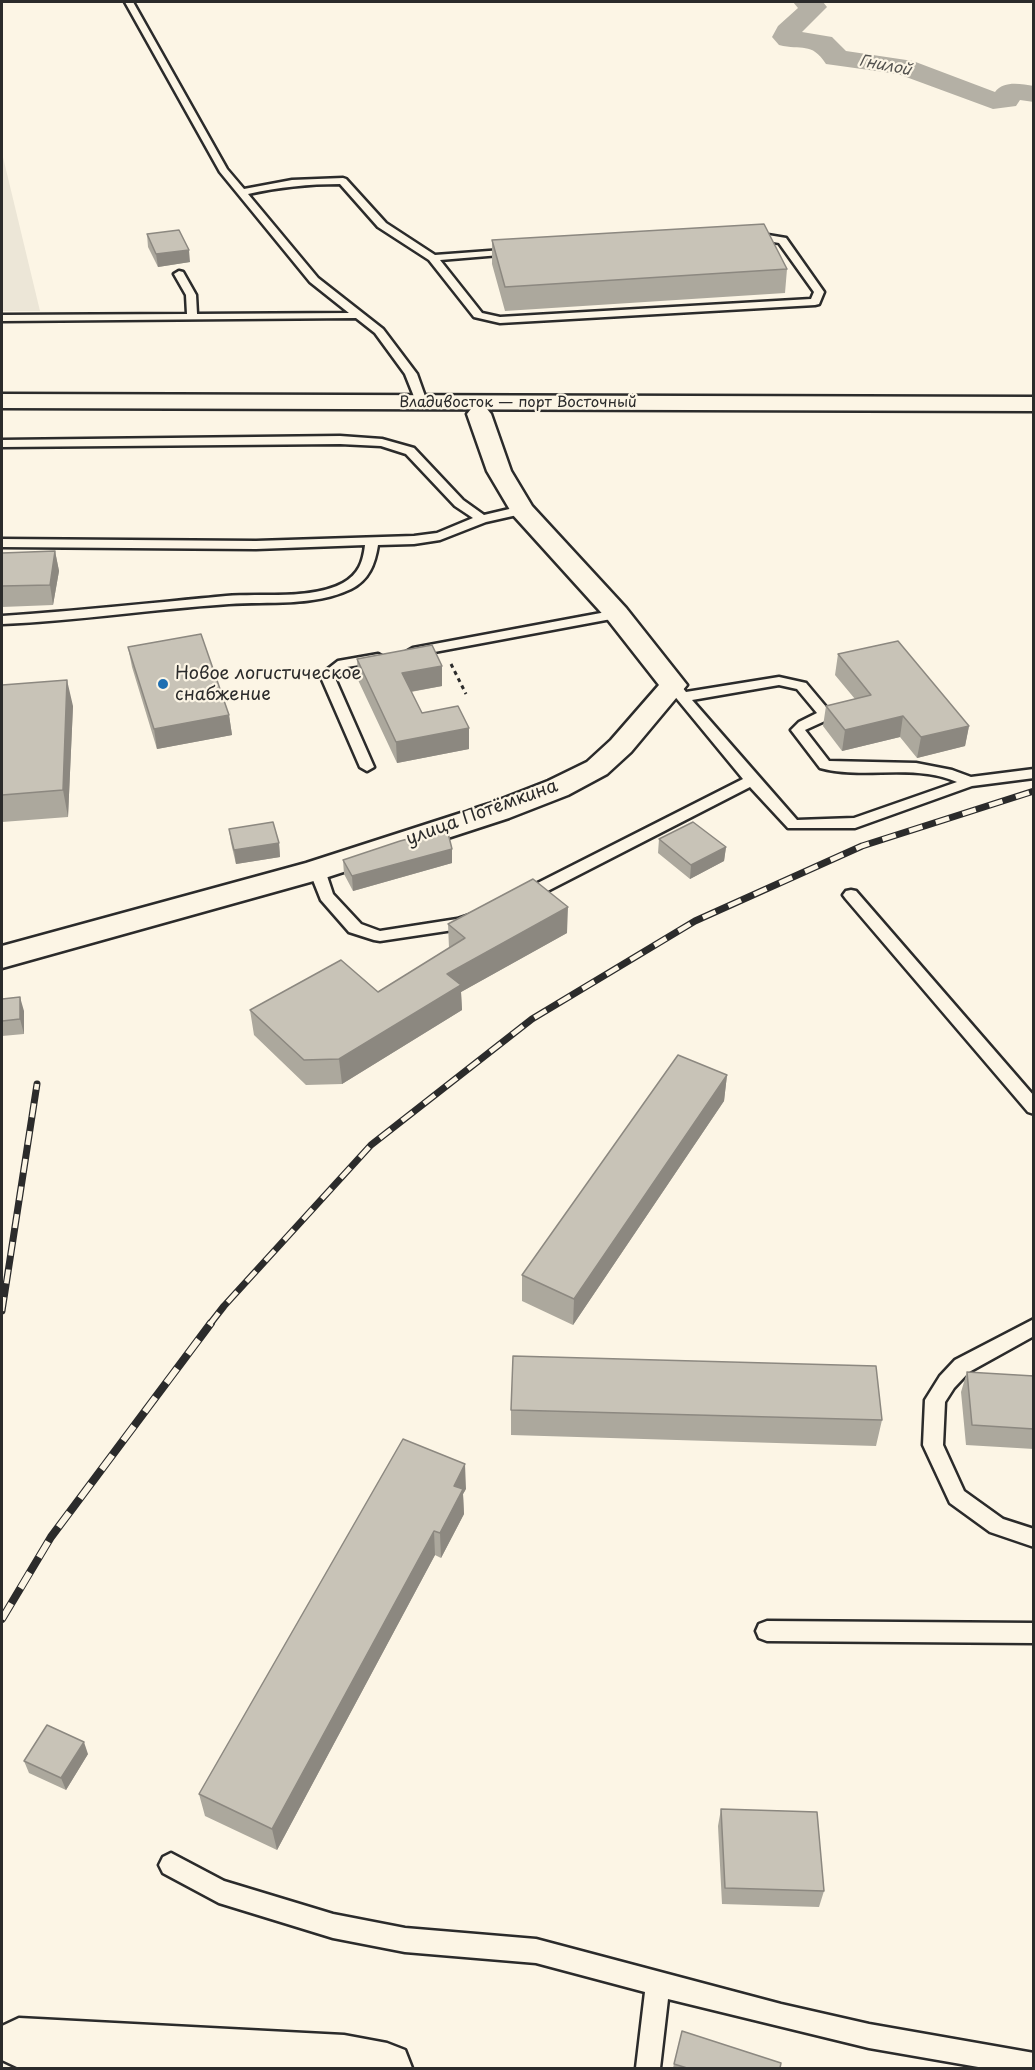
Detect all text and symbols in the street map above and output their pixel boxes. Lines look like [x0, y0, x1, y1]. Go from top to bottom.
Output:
water label: Гнилой [857, 52, 913, 80]
street label: Владивосток — порт Восточный [399, 394, 637, 412]
place label: Новое логистическое снабжение [175, 663, 362, 706]
marker: Новое логистическое снабжение [156, 677, 170, 691]
street label: улица Потёмкина [403, 776, 561, 850]

